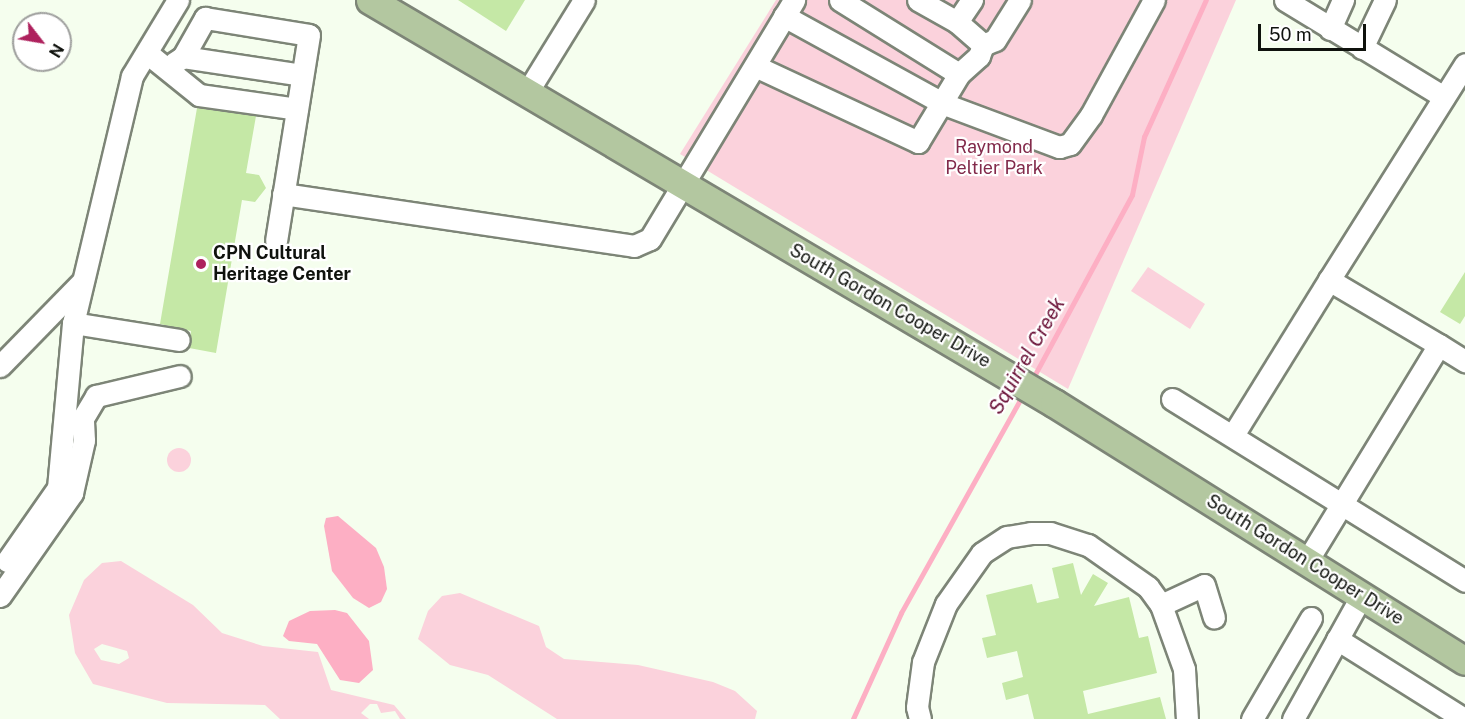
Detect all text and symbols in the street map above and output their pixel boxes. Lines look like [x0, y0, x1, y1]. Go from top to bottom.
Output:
north arrow [12, 12, 72, 72]
scale bar [1261, 12, 1369, 50]
text: 50 m [1269, 24, 1312, 45]
text: N [45, 40, 68, 61]
park label: Raymond Peltier Park [945, 137, 1043, 180]
street label: South Gordon Cooper Drive [786, 240, 994, 372]
place label: CPN Cultural Heritage Center [213, 243, 351, 286]
marker: CPN Cultural Heritage Center [194, 257, 208, 271]
water label: Squirrel Creek [984, 293, 1070, 419]
street label: South Gordon Cooper Drive [1202, 490, 1408, 630]

